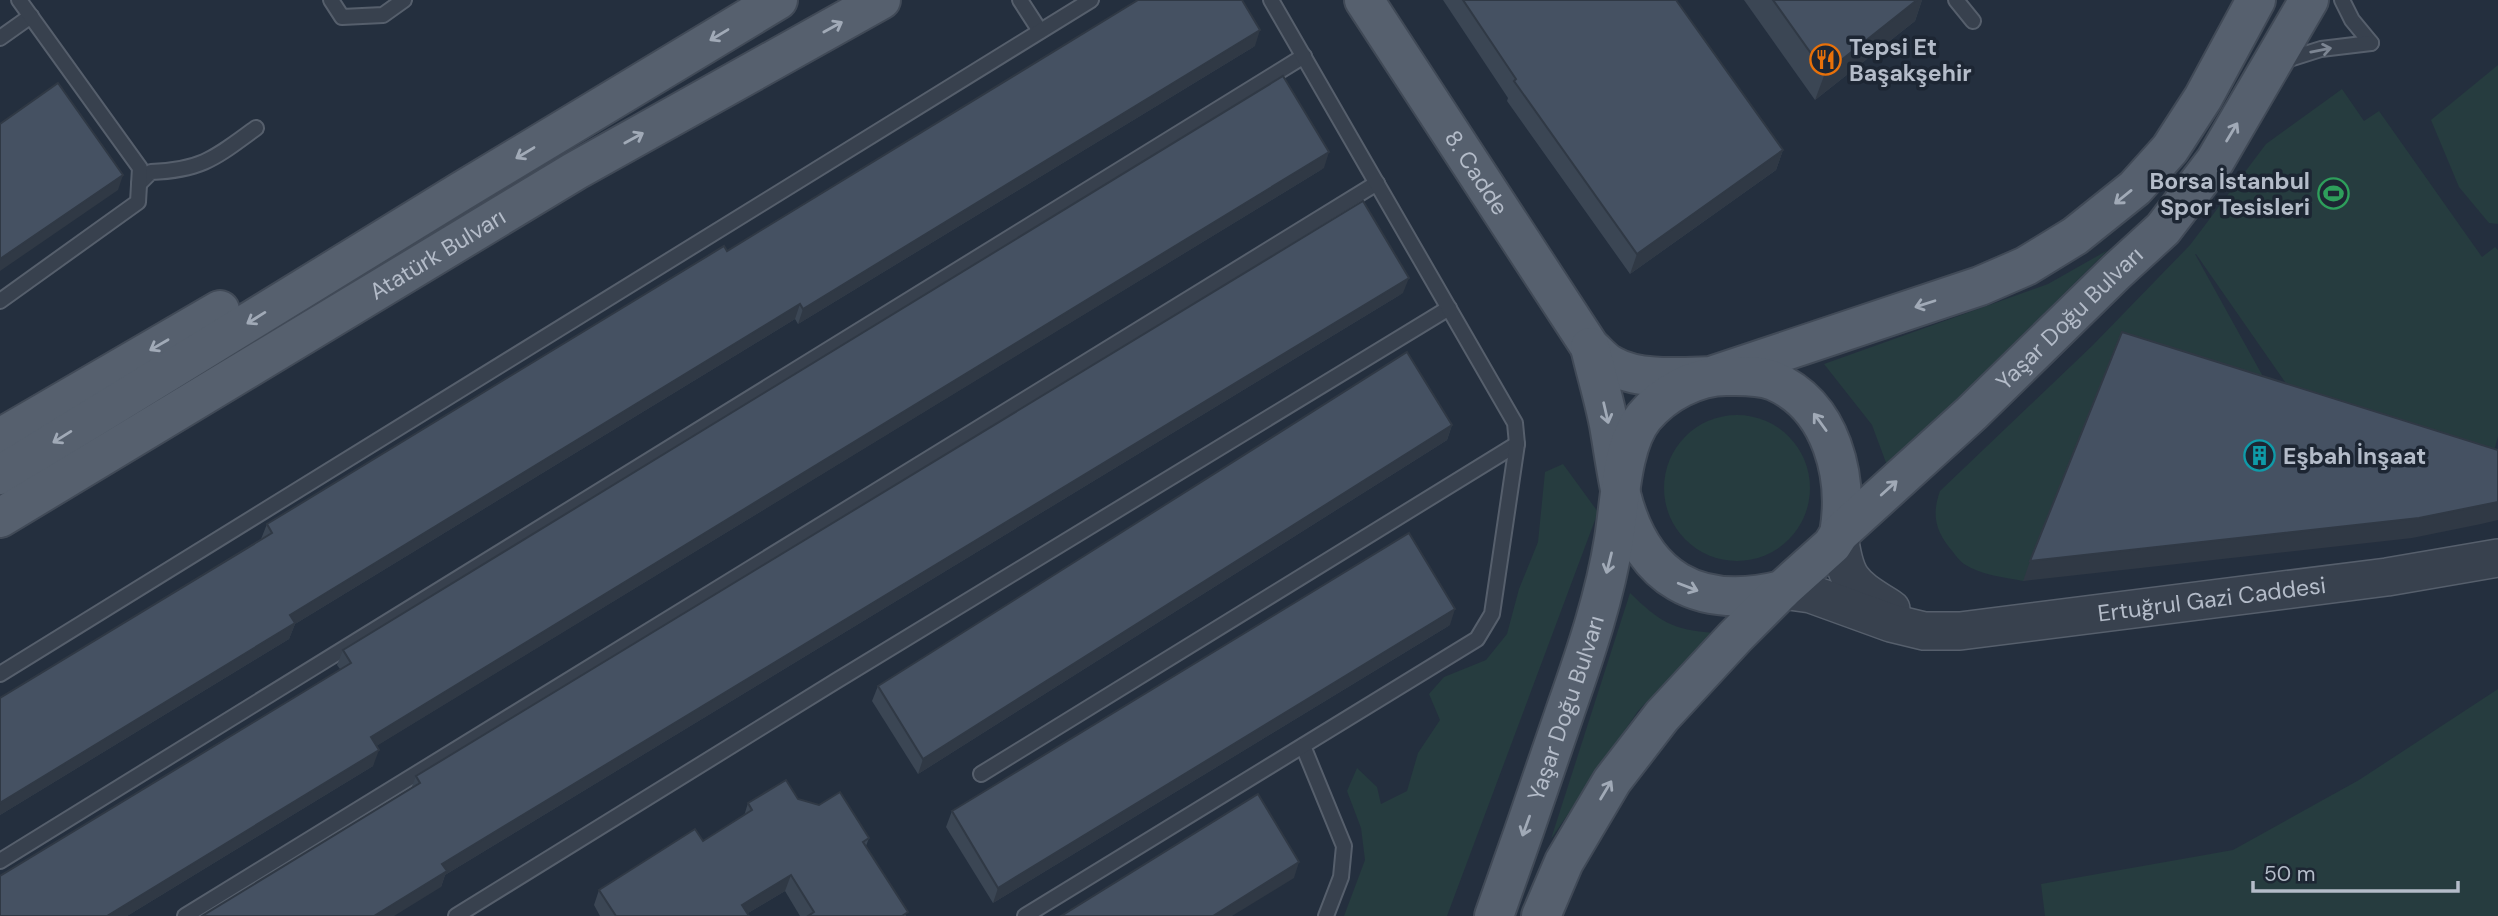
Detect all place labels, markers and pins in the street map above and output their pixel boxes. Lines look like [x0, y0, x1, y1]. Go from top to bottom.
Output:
place label: Tepsi Et Başakşehir [1849, 32, 1972, 88]
restaurant icon: Tepsi Et Başakşehir [1809, 43, 1843, 77]
place label: Borsa İstanbul Spor Tesisleri [2150, 166, 2310, 222]
sports icon: Borsa İstanbul Spor Tesisleri [2316, 177, 2350, 211]
building icon: Eşbah İnşaat [2243, 439, 2277, 473]
place label: Eşbah İnşaat [2283, 441, 2426, 471]

